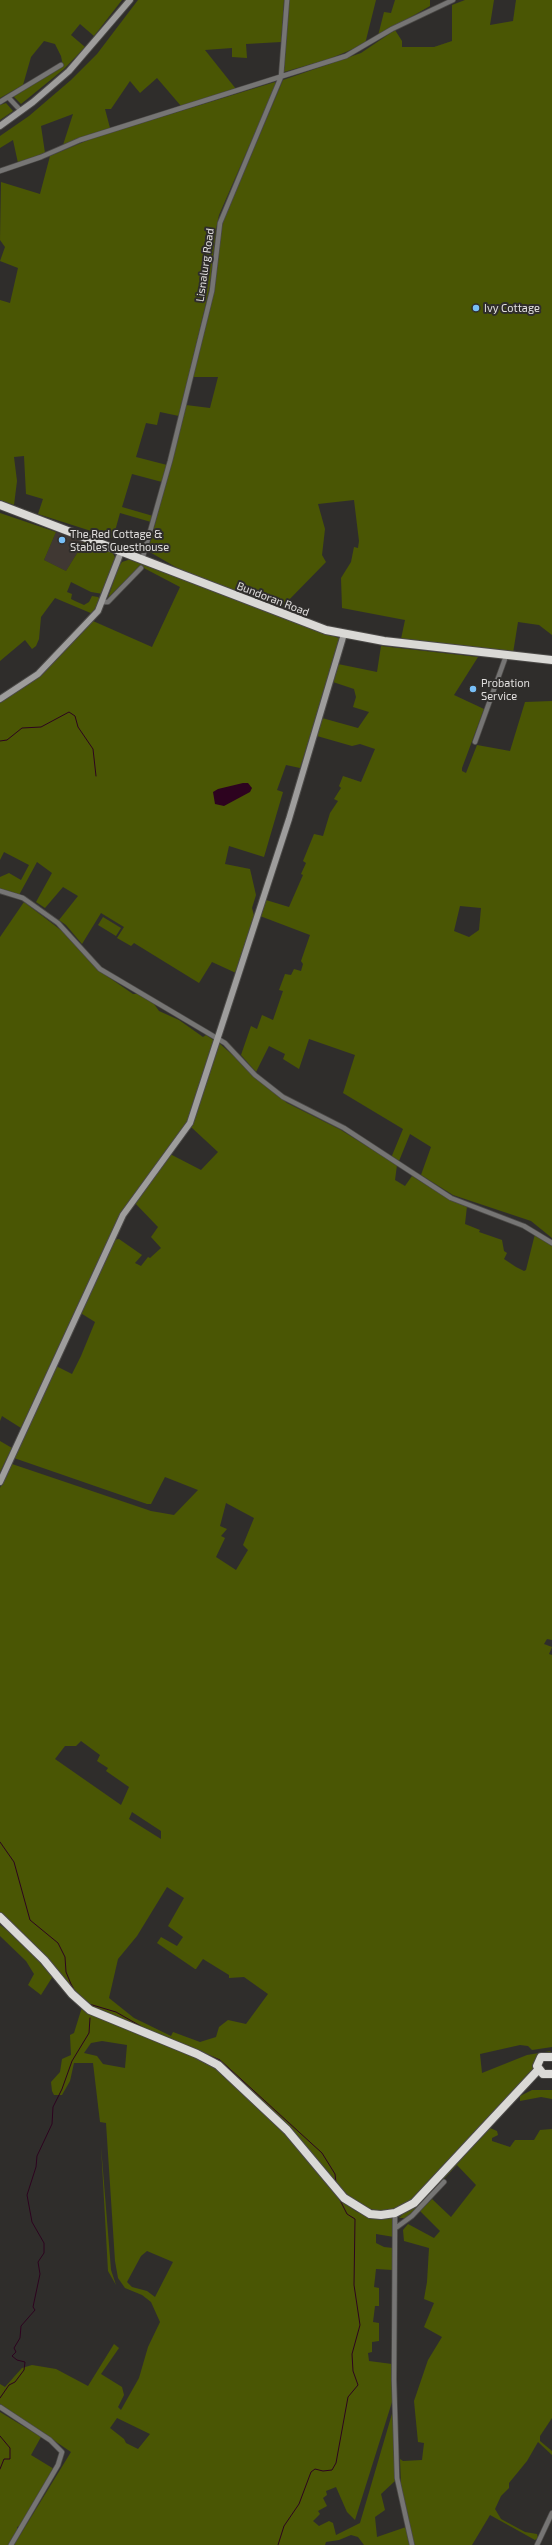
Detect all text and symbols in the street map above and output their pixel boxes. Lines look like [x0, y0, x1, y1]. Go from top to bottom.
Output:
street label: Lisnalurg Road [193, 227, 217, 303]
place label: Ivy Cottage [484, 301, 540, 315]
marker: Ivy Cottage [471, 303, 481, 313]
place label: The Red Cottage & Stables Guesthouse [70, 527, 169, 553]
marker: The Red Cottage & Stables Guesthouse [57, 535, 67, 545]
street label: Bundoran Road [235, 579, 311, 619]
place label: Probation Service [481, 676, 530, 702]
marker: Probation Service [468, 684, 478, 694]

